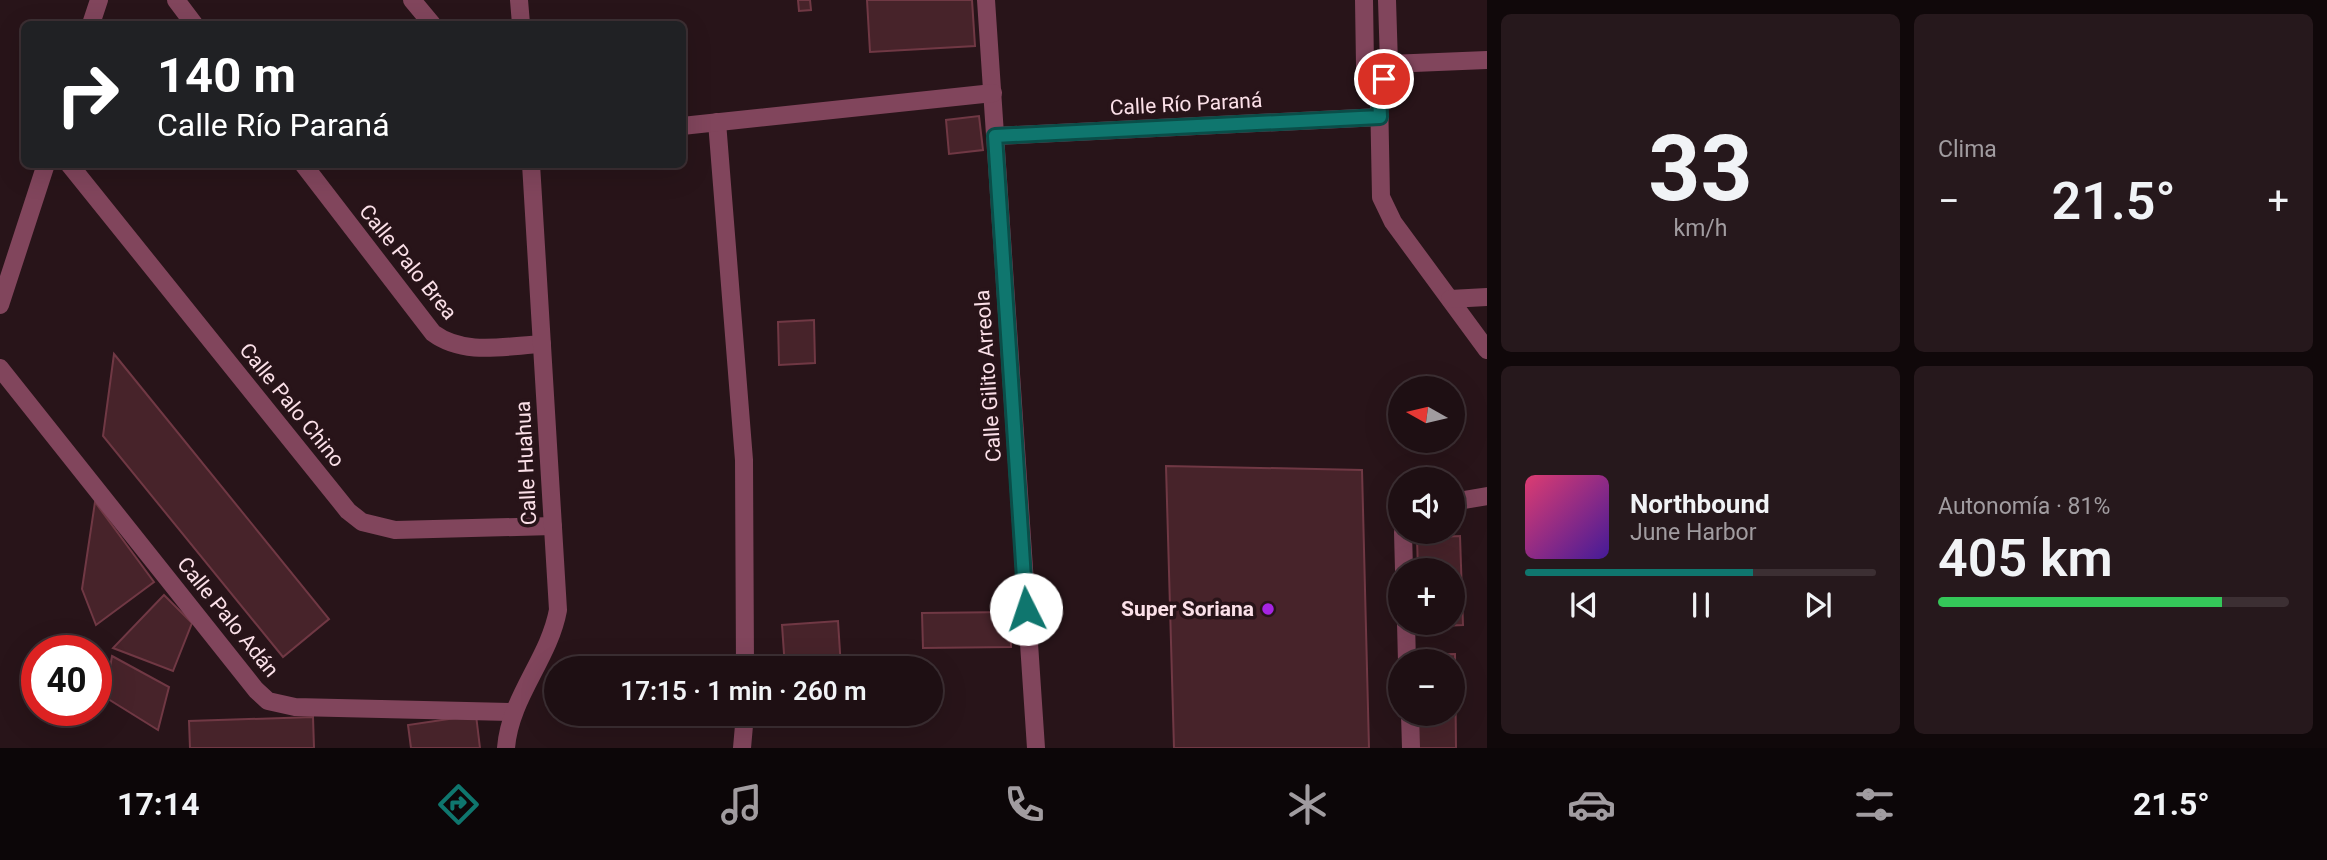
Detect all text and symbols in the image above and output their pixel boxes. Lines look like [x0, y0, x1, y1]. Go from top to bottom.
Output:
text: 140 m [157, 47, 296, 104]
icon: right [42, 49, 133, 140]
pin [1354, 49, 1414, 109]
icon: arrive [1365, 60, 1403, 98]
street label: Calle Río Paraná [1109, 88, 1263, 120]
text: Calle Río Paraná [157, 106, 390, 144]
text: 33 [1648, 116, 1753, 222]
text: Clima [1938, 136, 1997, 163]
text: 21.5° [2052, 171, 2176, 232]
text: − [1938, 179, 1960, 223]
text: + [2267, 179, 2289, 223]
street label: Calle Palo Brea [354, 200, 462, 324]
text: km/h [1674, 215, 1728, 242]
street label: Calle Gilito Arreola [970, 289, 1006, 463]
street label: Calle Palo Chino [235, 338, 349, 472]
north arrow [1388, 376, 1465, 453]
map controls [1388, 376, 1465, 726]
street label: Calle Huahua [511, 400, 541, 526]
button: sound [1388, 467, 1465, 544]
text: Northbound [1630, 489, 1770, 519]
text: Autonomía · 81% [1938, 493, 2110, 520]
text: June Harbor [1630, 519, 1757, 546]
text: 405 km [1938, 528, 2113, 589]
street label: Calle Palo Adán [172, 552, 284, 682]
button: + [1388, 558, 1465, 635]
position arrow [989, 572, 1063, 646]
icon: previous [1565, 586, 1603, 624]
icon: pause [1682, 586, 1720, 624]
icon: next [1799, 586, 1837, 624]
place label: Super Soriana [1121, 597, 1254, 621]
marker: Super Soriana [1260, 601, 1276, 617]
speed limit sign: 40 [21, 635, 112, 726]
button: − [1388, 649, 1465, 726]
text: 17:15 · 1 min · 260 m [620, 676, 867, 706]
icon: directions [434, 780, 483, 829]
icon: music [717, 780, 766, 829]
icon: phone [1000, 780, 1049, 829]
icon: climate [1283, 780, 1332, 829]
icon: car [1567, 780, 1616, 829]
icon: filters [1850, 780, 1899, 829]
text: 17:14 [117, 785, 200, 823]
text: 21.5° [2133, 785, 2210, 823]

